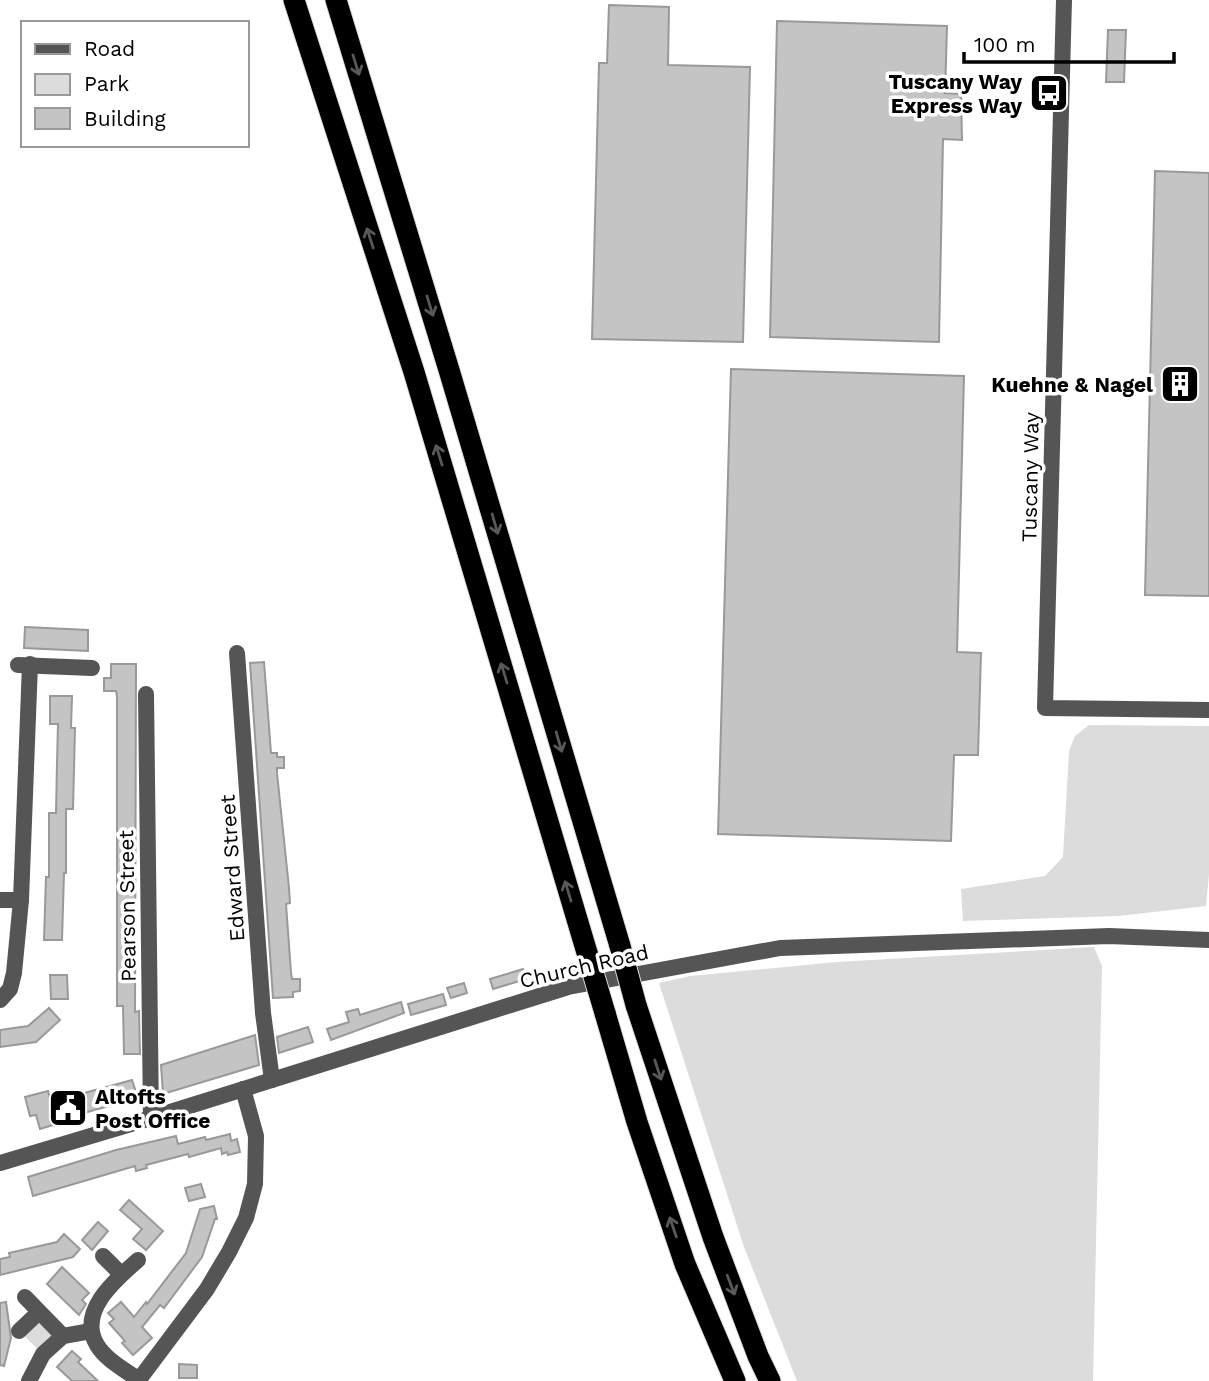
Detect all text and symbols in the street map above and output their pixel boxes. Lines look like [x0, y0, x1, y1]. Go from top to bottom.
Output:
legend [21, 21, 248, 147]
scale bar [964, 21, 1174, 65]
text: 100 m [974, 32, 1036, 57]
text: Road [84, 36, 135, 61]
one-way arrow [350, 54, 363, 76]
place label: Tuscany Way Express Way [888, 69, 1022, 118]
text: Park [84, 71, 129, 96]
bus stop icon: Tuscany Way Express Way [1028, 72, 1070, 114]
text: Building [84, 106, 166, 131]
one-way arrow [363, 227, 376, 249]
one-way arrow [424, 295, 437, 317]
building icon: Kuehne & Nagel [1159, 363, 1201, 405]
place label: Kuehne & Nagel [991, 372, 1153, 397]
street label: Tuscany Way [1016, 412, 1044, 542]
one-way arrow [431, 444, 444, 466]
one-way arrow [489, 513, 502, 535]
one-way arrow [496, 662, 509, 684]
one-way arrow [554, 731, 567, 753]
street label: Edward Street [214, 794, 250, 942]
street label: Pearson Street [113, 830, 141, 982]
one-way arrow [561, 880, 574, 902]
street label: Church Road [517, 939, 651, 993]
one-way arrow [653, 1058, 665, 1080]
place label: Altofts Post Office [95, 1084, 210, 1133]
public building icon: Altofts Post Office [47, 1087, 89, 1129]
one-way arrow [666, 1216, 678, 1238]
one-way arrow [726, 1274, 738, 1295]

